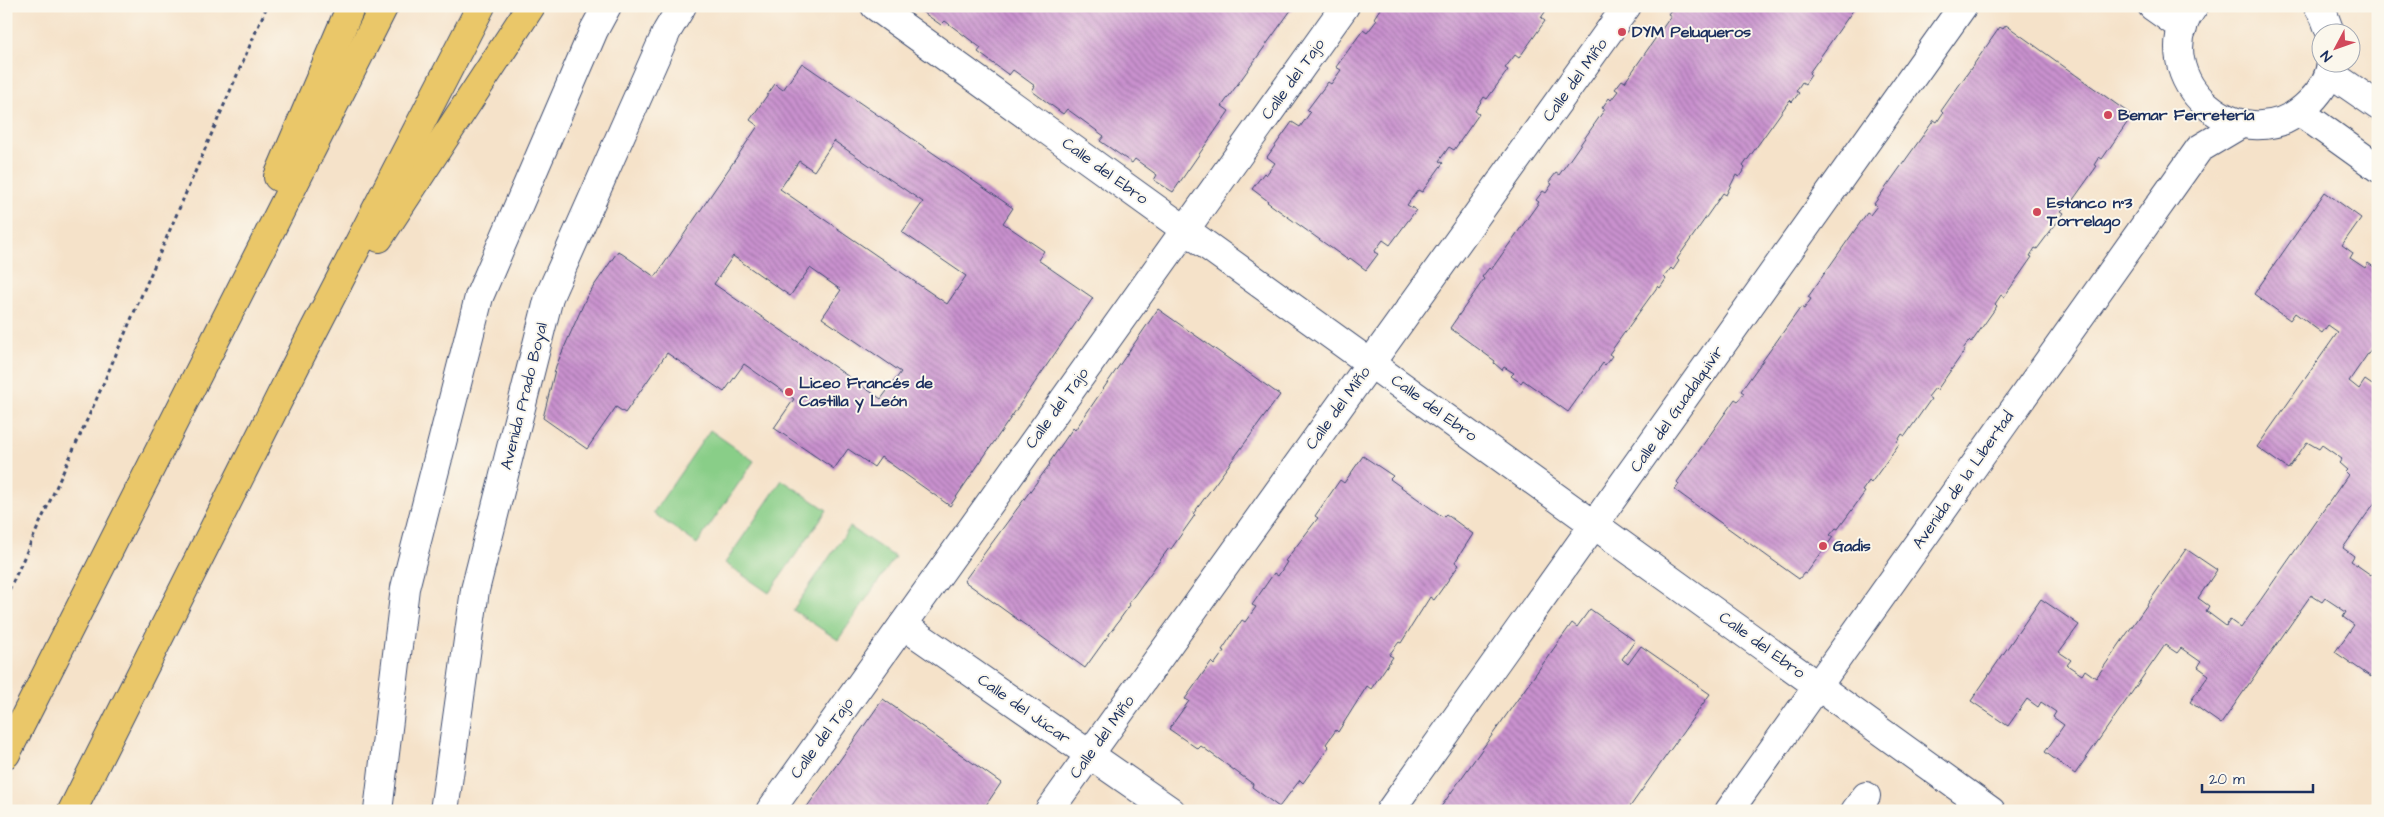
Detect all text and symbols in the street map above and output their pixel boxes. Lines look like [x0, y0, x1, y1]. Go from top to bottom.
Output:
place label: DYM Peluqueros [1632, 21, 1751, 43]
north arrow [2312, 22, 2362, 72]
marker: DYM Peluqueros [1616, 26, 1628, 38]
street label: Calle del Tajo [1256, 34, 1330, 124]
street label: Calle del Miño [1537, 34, 1613, 126]
text: N [2316, 46, 2337, 66]
place label: Bemar Ferretería [2118, 104, 2255, 126]
marker: Bemar Ferretería [2102, 109, 2114, 121]
street label: Calle del Ebro [1057, 132, 1153, 210]
place label: Estanco n°3 Torrelago [2046, 192, 2133, 234]
marker: Estanco n°3 Torrelago [2031, 206, 2043, 218]
street label: Avenida Prado Boyal [495, 320, 554, 472]
street label: Calle del Guadalquivir [1625, 341, 1729, 477]
street label: Calle del Miño [1300, 362, 1376, 454]
street label: Calle del Tajo [1020, 363, 1094, 453]
street label: Calle del Ebro [1386, 369, 1482, 447]
place label: Liceo Francés de Castilla y León [799, 372, 933, 413]
marker: Liceo Francés de Castilla y León [783, 386, 795, 398]
street label: Avenida de la Libertad [1907, 407, 2019, 553]
place label: Gadis [1833, 535, 1871, 557]
marker: Gadis [1817, 540, 1829, 552]
street label: Calle del Ebro [1714, 606, 1810, 684]
street label: Calle del Júcar [973, 669, 1075, 749]
street label: Calle del Miño [1064, 691, 1140, 783]
street label: Calle del Tajo [785, 693, 859, 783]
scale bar [2202, 762, 2313, 794]
text: 20 m [2209, 769, 2245, 790]

